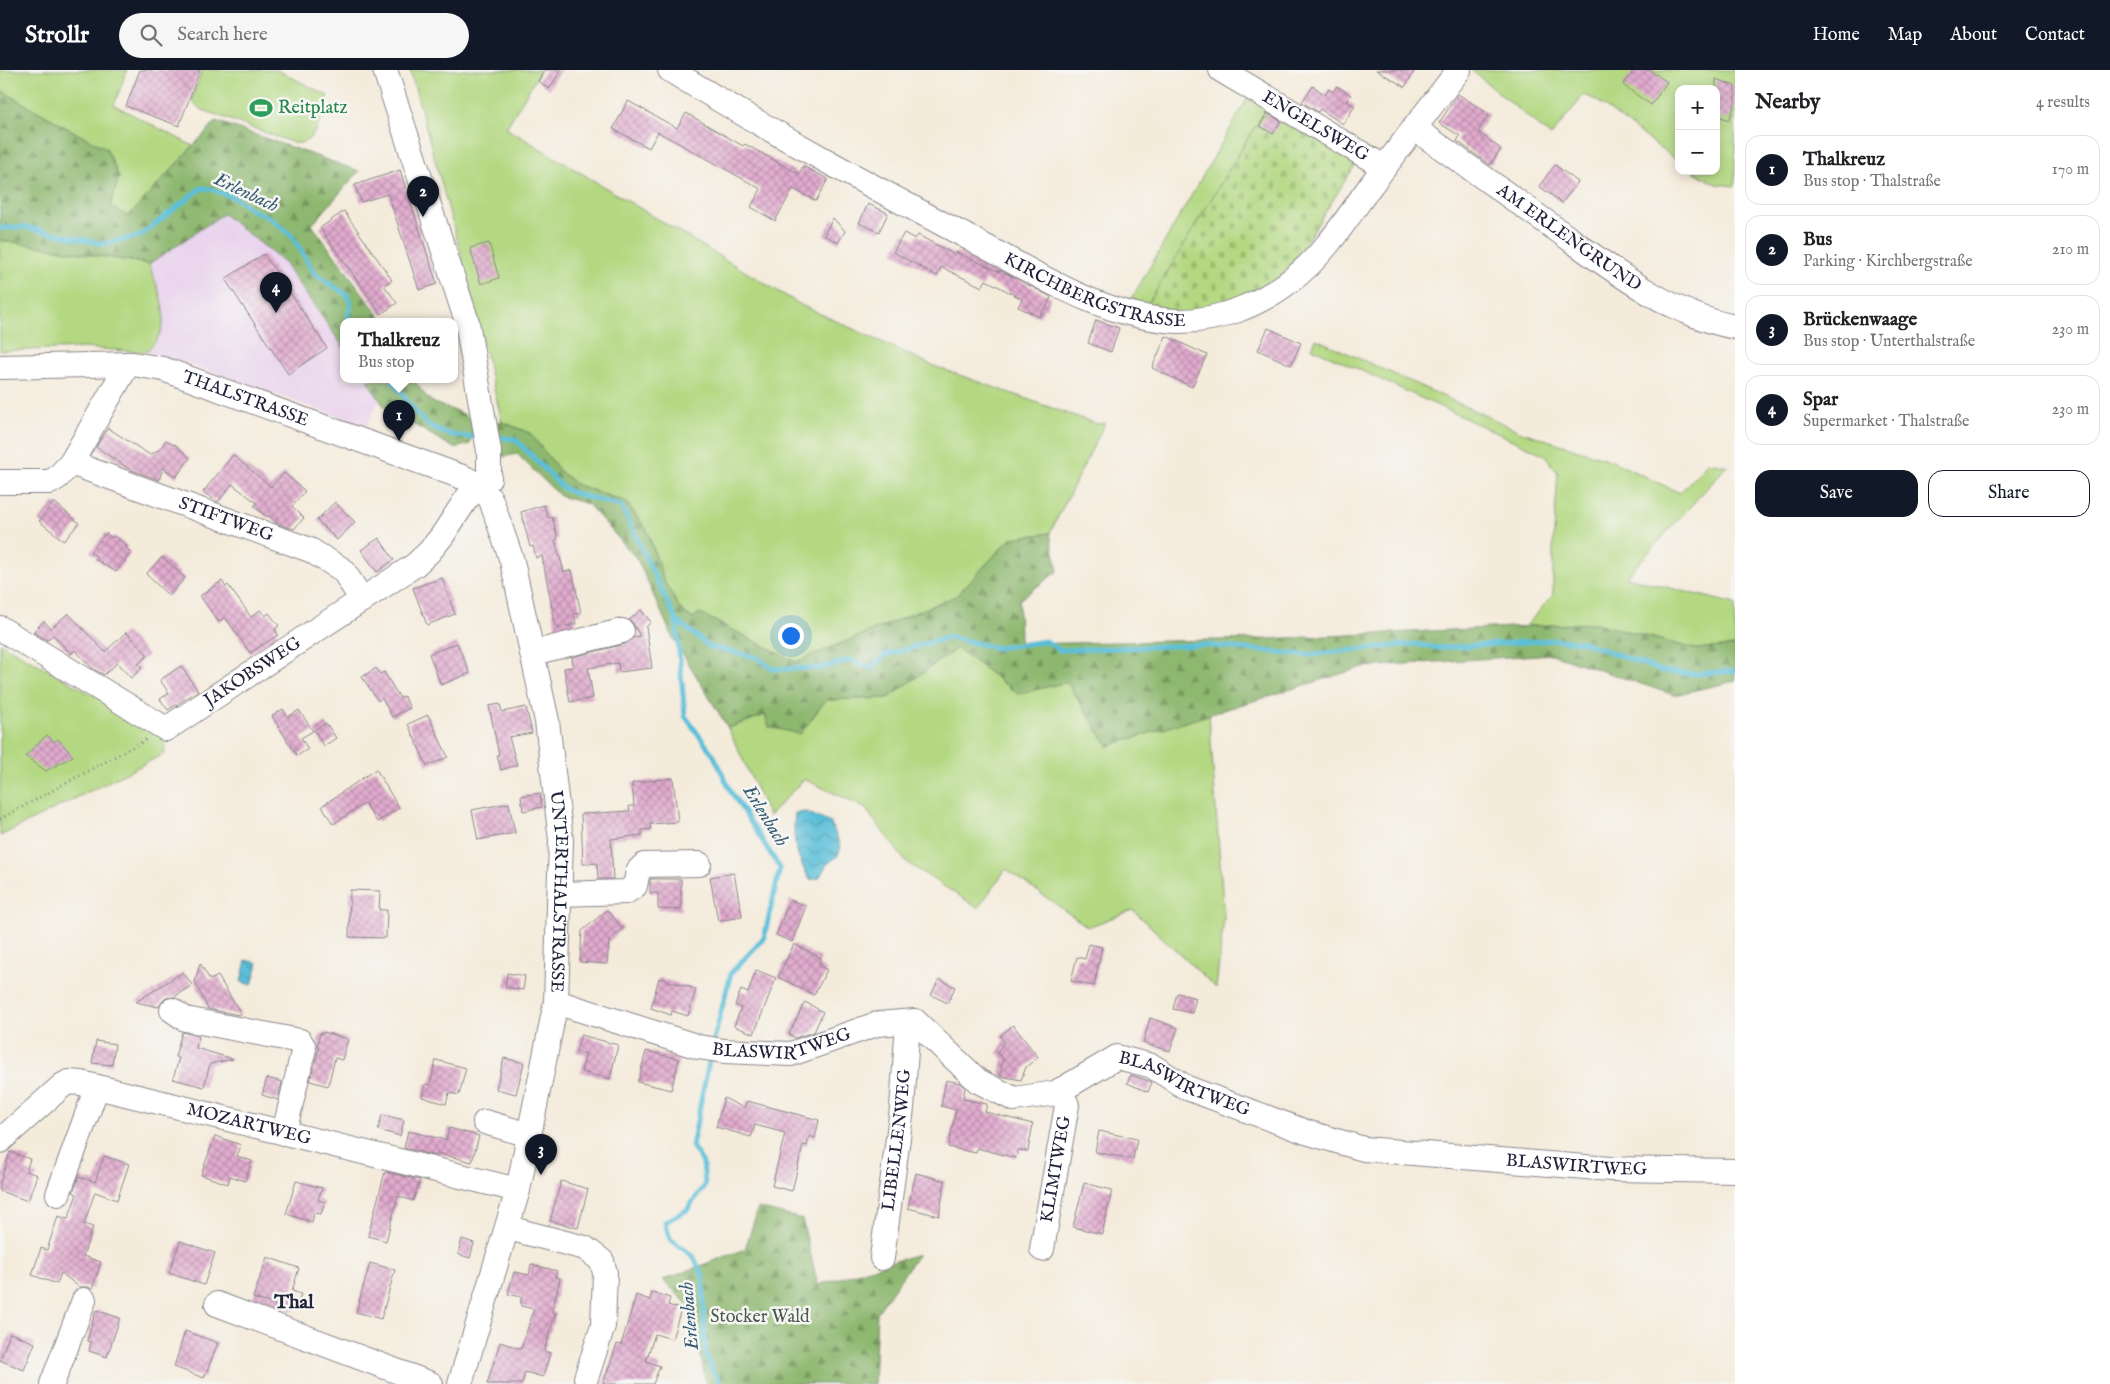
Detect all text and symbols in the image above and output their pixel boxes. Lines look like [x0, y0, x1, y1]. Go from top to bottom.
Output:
search box [119, 13, 469, 58]
text: Strollr [25, 20, 89, 51]
icon: search [137, 21, 165, 49]
text: Search here [177, 23, 268, 47]
text: Home [1813, 24, 1860, 47]
text: Map [1888, 24, 1922, 47]
text: About [1950, 24, 1997, 47]
text: Contact [2025, 24, 2085, 47]
map controls [1675, 85, 1720, 175]
button: + [1675, 85, 1720, 130]
street label: ENGELSWEG [1258, 86, 1374, 167]
text: Nearby [1755, 89, 1820, 116]
text: 4 results [2036, 93, 2090, 113]
sports icon: Reitplatz [248, 95, 274, 121]
place label: Reitplatz [278, 97, 348, 120]
button: − [1675, 130, 1720, 175]
text: Thalkreuz [1803, 148, 1885, 172]
text: 1 [1769, 160, 1775, 180]
text: 170 m [2052, 160, 2089, 180]
water label: Erlenbach [209, 167, 282, 218]
text: Bus stop · Thalstraße [1803, 172, 1941, 192]
pin: 2 [407, 176, 439, 217]
street label: AM ERLENGRUND [1491, 178, 1646, 297]
text: Bus [1803, 228, 1832, 252]
text: 2 [1768, 240, 1776, 260]
text: 210 m [2052, 240, 2089, 260]
street label: KIRCHBERGSTRASSE [1000, 247, 1186, 333]
text: Parking · Kirchbergstraße [1803, 252, 1973, 272]
pin: 4 [260, 272, 292, 313]
text: Brückenwaage [1803, 308, 1917, 332]
popup [340, 318, 458, 383]
text: 3 [1769, 320, 1775, 340]
text: 230 m [2052, 320, 2089, 340]
text: Thalkreuz [358, 329, 440, 353]
text: Bus stop · Unterthalstraße [1803, 332, 1975, 352]
text: Bus stop [358, 353, 414, 373]
street label: THALSTRASSE [179, 365, 312, 432]
text: Spar [1803, 388, 1838, 412]
pin: 1 [383, 400, 415, 441]
text: 4 [1768, 400, 1776, 420]
text: 230 m [2052, 400, 2089, 420]
text: Supermarket · Thalstraße [1803, 412, 1969, 432]
button: Save [1755, 470, 1918, 517]
button: Share [1928, 470, 2090, 517]
street label: STIFTWEG [176, 492, 277, 547]
your location [778, 623, 804, 649]
street label: JAKOBSWEG [198, 631, 306, 713]
water label: Erlenbach [736, 780, 793, 851]
street label: UNTERTHALSTRASSE [544, 789, 573, 993]
street label: BLASWIRTWEG [710, 1022, 855, 1066]
street label: BLASWIRTWEG [1116, 1046, 1254, 1122]
street label: LIBELLENWEG [877, 1068, 916, 1212]
street label: MOZARTWEG [184, 1098, 314, 1151]
street label: KLIMTWEG [1035, 1113, 1077, 1224]
pin: 3 [525, 1134, 557, 1175]
street label: BLASWIRTWEG [1505, 1149, 1648, 1181]
water label: Erlenbach [675, 1281, 705, 1352]
district label: Thal [273, 1290, 314, 1315]
park label: Stocker Wald [710, 1306, 810, 1329]

